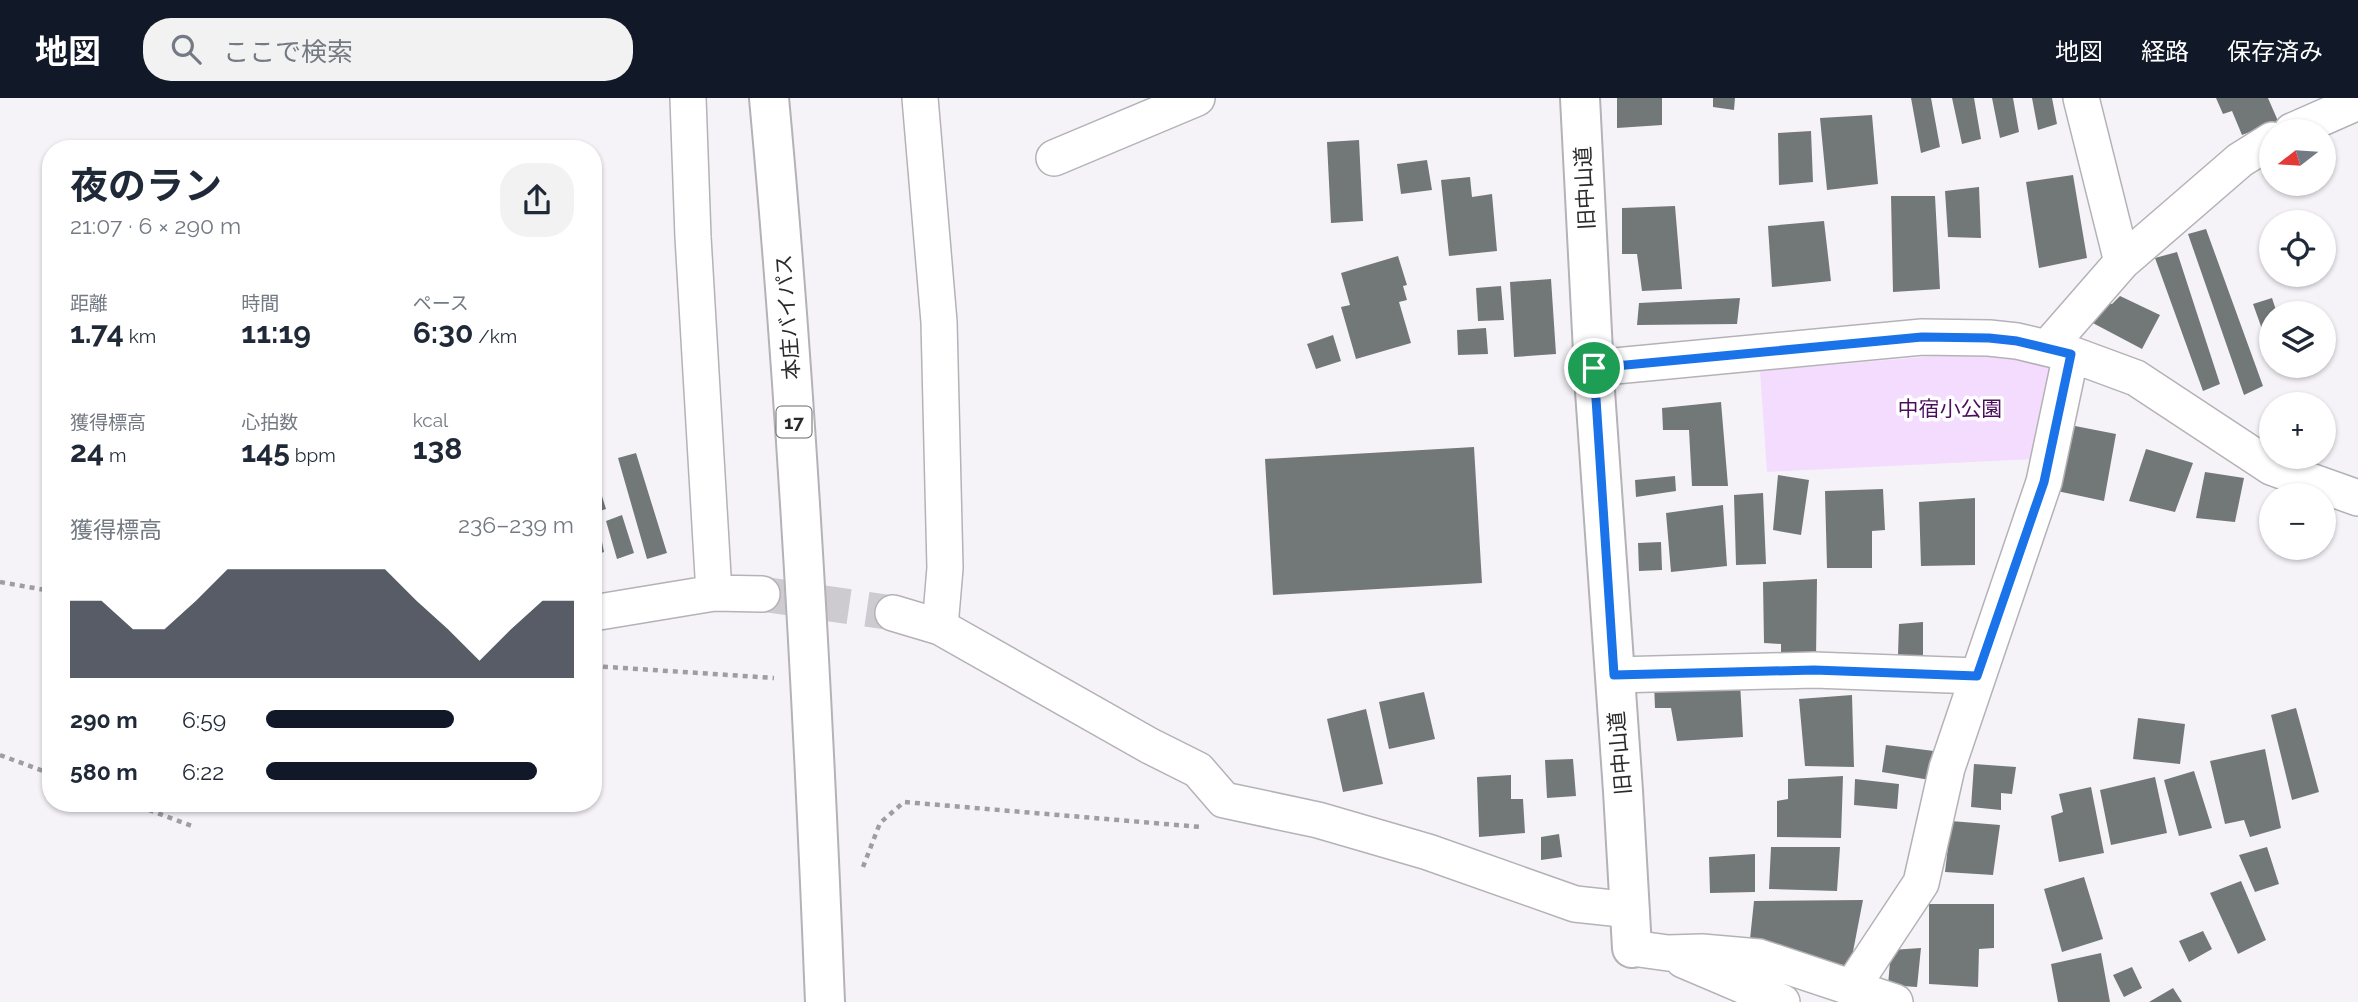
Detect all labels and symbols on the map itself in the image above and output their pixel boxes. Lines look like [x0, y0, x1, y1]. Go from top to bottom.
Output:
north arrow [2259, 119, 2336, 196]
street label: 旧中山道 [1570, 145, 1599, 231]
street label: 本庄バイパス [771, 254, 804, 381]
pin [1564, 338, 1624, 398]
park label: 中宿小公園 [1898, 396, 2003, 421]
road number: 17 [776, 406, 812, 438]
street label: 旧中山道 [1603, 710, 1636, 796]

